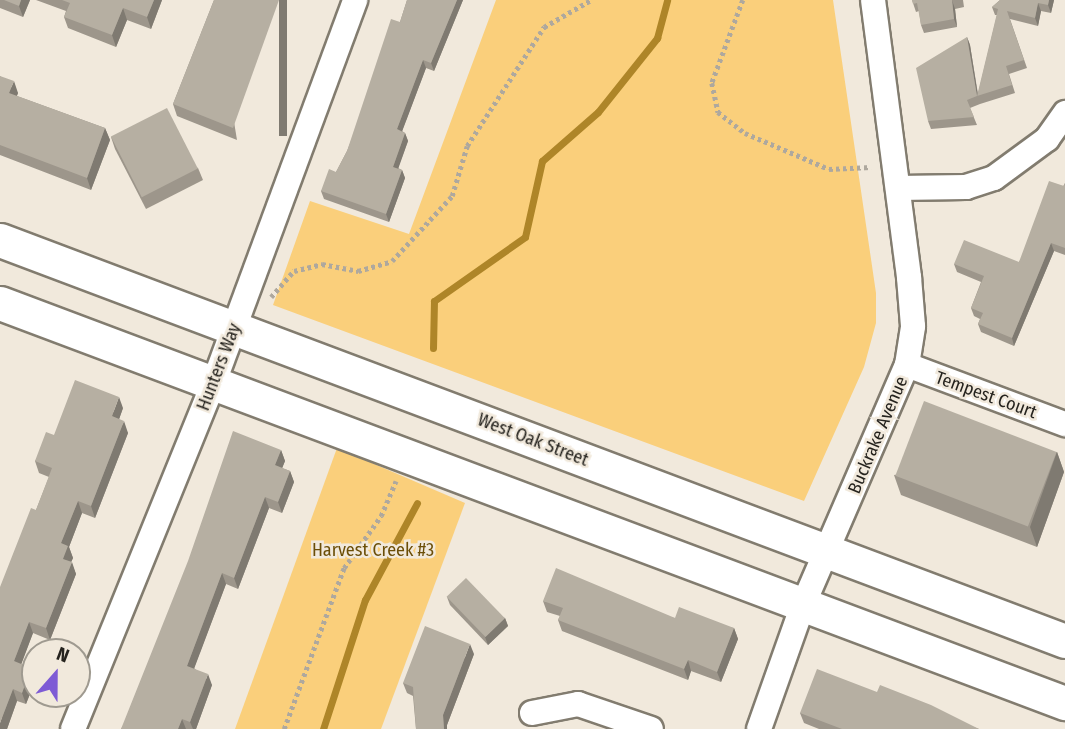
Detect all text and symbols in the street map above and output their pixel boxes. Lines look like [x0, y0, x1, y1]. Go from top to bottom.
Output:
street label: Hunters Way [192, 320, 246, 414]
street label: Tempest Court [932, 367, 1040, 423]
street label: Buckrake Avenue [844, 373, 912, 497]
street label: West Oak Street [475, 409, 591, 471]
park label: Harvest Creek #3 [312, 539, 434, 561]
north arrow [21, 638, 91, 708]
text: N [54, 642, 72, 668]

